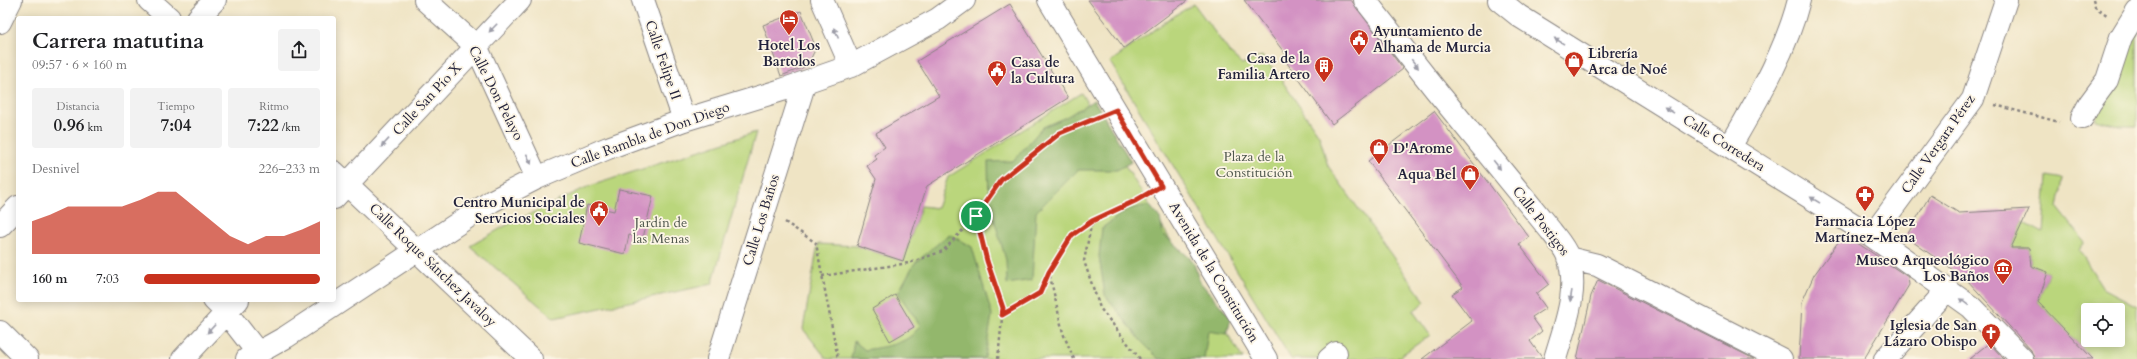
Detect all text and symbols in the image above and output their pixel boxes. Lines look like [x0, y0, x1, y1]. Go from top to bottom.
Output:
hotel icon: Hotel Los Bartolos [778, 8, 800, 36]
street label: Calle Felipe II [641, 18, 686, 103]
place label: Ayuntamiento de Alhama de Murcia [1373, 22, 1491, 57]
one-way arrow [488, 23, 498, 33]
text: Carrera matutina [32, 26, 204, 56]
one-way arrow [833, 27, 839, 38]
public building icon: Ayuntamiento de Alhama de Murcia [1348, 28, 1370, 56]
button: share [278, 29, 320, 71]
place label: Hotel Los Bartolos [758, 36, 820, 71]
one-way arrow [1553, 37, 1565, 44]
street label: Calle Don Pelayo [464, 42, 528, 144]
place label: Librería Arca de Noé [1588, 44, 1667, 79]
place label: Casa de la Familia Artero [1218, 49, 1310, 84]
shop icon: Librería Arca de Noé [1563, 50, 1585, 78]
place label: Casa de la Cultura [1011, 53, 1075, 88]
building icon: Casa de la Familia Artero [1313, 55, 1335, 83]
text: 09:57 · 6 × 160 m [32, 56, 127, 74]
street label: Calle San Pío X [388, 58, 466, 140]
public building icon: Casa de la Cultura [986, 59, 1008, 87]
one-way arrow [1411, 59, 1419, 70]
street label: Calle Vergara Pérez [1897, 90, 1980, 197]
street label: Calle Rambla de Don Diego [568, 97, 732, 173]
text: Distancia [56, 99, 100, 114]
text: Tiempo [157, 99, 195, 114]
text: Ritmo [259, 99, 289, 114]
one-way arrow [1663, 106, 1675, 113]
street label: Calle Corredera [1679, 110, 1769, 176]
text: 0.96 [53, 114, 84, 137]
text: 7:04 [160, 114, 192, 137]
text: 7:22 [248, 114, 279, 137]
text: km [84, 120, 103, 135]
text: /km [279, 120, 300, 135]
shop icon: D'Arome [1368, 137, 1390, 165]
one-way arrow [380, 138, 390, 148]
place label: D'Arome [1393, 139, 1453, 158]
park label: Plaza de la Constitución [1215, 147, 1293, 182]
one-way arrow [526, 154, 532, 165]
text: Desnivel [32, 160, 80, 178]
text: 226–233 m [258, 160, 320, 178]
one-way arrow [1492, 160, 1501, 170]
shop icon: Aqua Bel [1459, 163, 1481, 191]
place label: Aqua Bel [1397, 165, 1456, 184]
street label: Calle Los Baños [738, 172, 784, 268]
street label: Calle Postigos [1508, 182, 1574, 260]
pharmacy icon: Farmacia López Martínez-Mena [1854, 184, 1876, 212]
place label: Centro Municipal de Servicios Sociales [453, 193, 585, 228]
one-way arrow [1810, 196, 1820, 204]
street label: Avenida de la Constitución [1164, 198, 1264, 346]
street label: Calle Roque Sánchez Javaloy [365, 199, 501, 331]
public building icon: Centro Municipal de Servicios Sociales [588, 199, 610, 227]
pin [959, 199, 993, 233]
icon: arrive [965, 205, 987, 227]
place label: Farmacia López Martínez-Mena [1815, 212, 1915, 247]
park label: Jardín de las Menas [633, 213, 689, 248]
place label: Museo Arqueológico Los Baños [1856, 251, 1989, 286]
museum icon: Museo Arqueológico Los Baños [1992, 257, 2014, 285]
text: 160 m [32, 270, 67, 288]
text: 7:03 [96, 270, 119, 288]
one-way arrow [1568, 290, 1574, 302]
one-way arrow [1958, 298, 1969, 307]
map controls [2081, 303, 2125, 347]
button: locate [2081, 303, 2125, 347]
place label: Iglesia de San Lázaro Obispo [1884, 316, 1977, 351]
church icon: Iglesia de San Lázaro Obispo [1980, 322, 2002, 350]
one-way arrow [207, 323, 216, 334]

